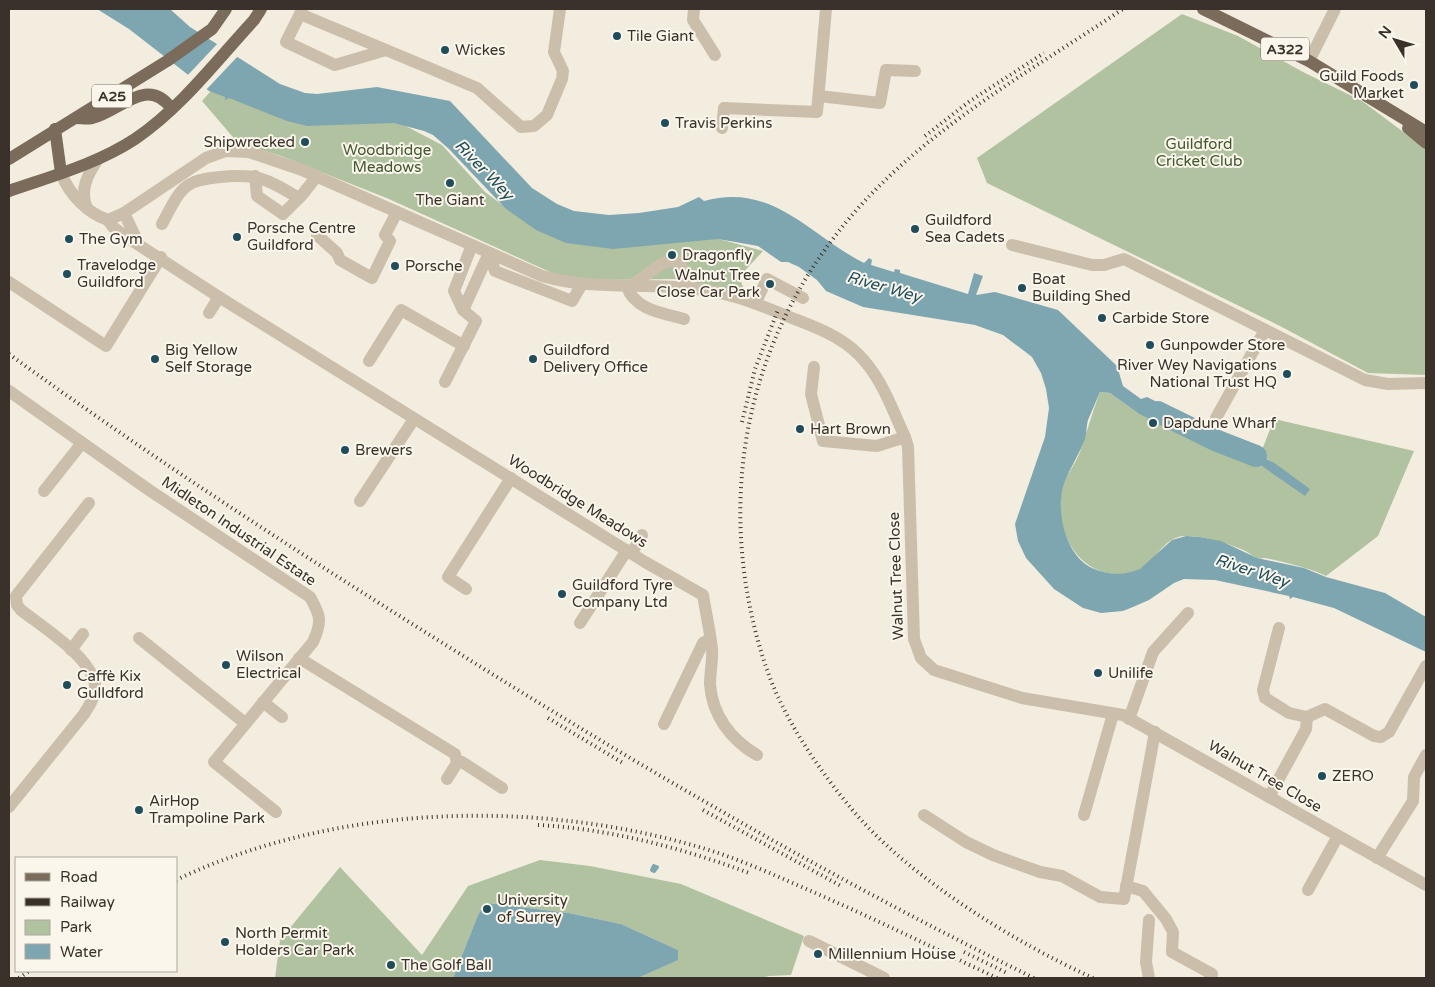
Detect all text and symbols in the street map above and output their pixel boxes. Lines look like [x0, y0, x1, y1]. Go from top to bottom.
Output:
north arrow [1370, 15, 1420, 65]
text: N [1375, 23, 1395, 42]
place label: Tile Giant [627, 27, 694, 45]
marker: Tile Giant [611, 30, 623, 42]
road number: A322 [1261, 38, 1309, 61]
place label: Wickes [455, 41, 505, 59]
marker: Wickes [439, 44, 451, 56]
place label: Guild Foods Market [1319, 67, 1404, 102]
marker: Guild Foods Market [1408, 79, 1420, 91]
road number: A25 [92, 84, 132, 108]
place label: Travis Perkins [675, 114, 772, 132]
marker: Travis Perkins [659, 117, 671, 129]
place label: Shipwrecked [204, 133, 295, 151]
park label: Guildford Cricket Club [1156, 135, 1242, 170]
marker: Shipwrecked [299, 136, 311, 148]
water label: River Wey [450, 136, 519, 206]
park label: Woodbridge Meadows [343, 141, 431, 176]
marker: The Giant [444, 177, 456, 189]
place label: The Giant [416, 191, 485, 209]
place label: Guildford Sea Cadets [925, 211, 1005, 246]
place label: Porsche Centre Guildford [247, 219, 356, 254]
marker: Guildford Sea Cadets [909, 223, 921, 235]
place label: The Gym [79, 230, 143, 248]
marker: Porsche Centre Guildford [231, 231, 243, 243]
marker: The Gym [63, 233, 75, 245]
place label: Dragonfly [682, 246, 752, 264]
marker: Dragonfly [666, 249, 678, 261]
place label: Travelodge Guildford [77, 256, 156, 291]
place label: Porsche [405, 257, 463, 275]
marker: Porsche [389, 260, 401, 272]
place label: Walnut Tree Close Car Park [657, 266, 760, 301]
water label: River Wey [845, 267, 926, 308]
marker: Travelodge Guildford [61, 268, 73, 280]
place label: Boat Building Shed [1032, 270, 1131, 305]
marker: Walnut Tree Close Car Park [764, 278, 776, 290]
marker: Boat Building Shed [1016, 282, 1028, 294]
place label: Carbide Store [1112, 309, 1209, 327]
marker: Carbide Store [1096, 312, 1108, 324]
place label: Gunpowder Store [1160, 336, 1285, 354]
marker: Gunpowder Store [1144, 339, 1156, 351]
place label: Big Yellow Self Storage [165, 341, 252, 376]
place label: Guildford Delivery Office [543, 341, 648, 376]
marker: Big Yellow Self Storage [149, 353, 161, 365]
marker: Guildford Delivery Office [527, 353, 539, 365]
place label: River Wey Navigations National Trust HQ [1117, 356, 1277, 391]
marker: River Wey Navigations National Trust HQ [1281, 368, 1293, 380]
place label: Dapdune Wharf [1163, 414, 1277, 432]
marker: Dapdune Wharf [1147, 417, 1159, 429]
place label: Hart Brown [810, 420, 891, 438]
marker: Hart Brown [794, 423, 806, 435]
place label: Brewers [355, 441, 412, 459]
marker: Brewers [339, 444, 351, 456]
street label: Woodbridge Meadows [505, 451, 651, 551]
street label: Midleton Industrial Estate [158, 472, 320, 590]
street label: Walnut Tree Close [885, 512, 907, 640]
water label: River Wey [1213, 550, 1294, 593]
place label: Guildford Tyre Company Ltd [572, 576, 673, 611]
marker: Guildford Tyre Company Ltd [556, 588, 568, 600]
place label: Wilson Electrical [236, 647, 301, 682]
marker: Wilson Electrical [220, 659, 232, 671]
place label: Unilife [1108, 664, 1153, 682]
place label: Caffè Kix Gulldford [77, 667, 144, 702]
marker: Unilife [1092, 667, 1104, 679]
marker: Caffè Kix Gulldford [61, 679, 73, 691]
street label: Walnut Tree Close [1205, 736, 1325, 816]
place label: ZERO [1332, 767, 1374, 785]
marker: ZERO [1316, 770, 1328, 782]
place label: AirHop Trampoline Park [149, 792, 265, 827]
marker: AirHop Trampoline Park [133, 804, 145, 816]
legend [15, 857, 178, 972]
text: Road [60, 868, 98, 886]
place label: University of Surrey [497, 891, 568, 926]
text: Railway [60, 893, 115, 911]
marker: University of Surrey [481, 903, 493, 915]
text: Park [60, 918, 92, 936]
place label: North Permit Holders Car Park [235, 924, 354, 959]
marker: North Permit Holders Car Park [219, 936, 231, 948]
text: Water [60, 943, 103, 961]
place label: Millennium House [828, 945, 956, 963]
marker: Millennium House [812, 948, 824, 960]
place label: The Golf Ball [401, 956, 492, 974]
marker: The Golf Ball [385, 959, 397, 971]

